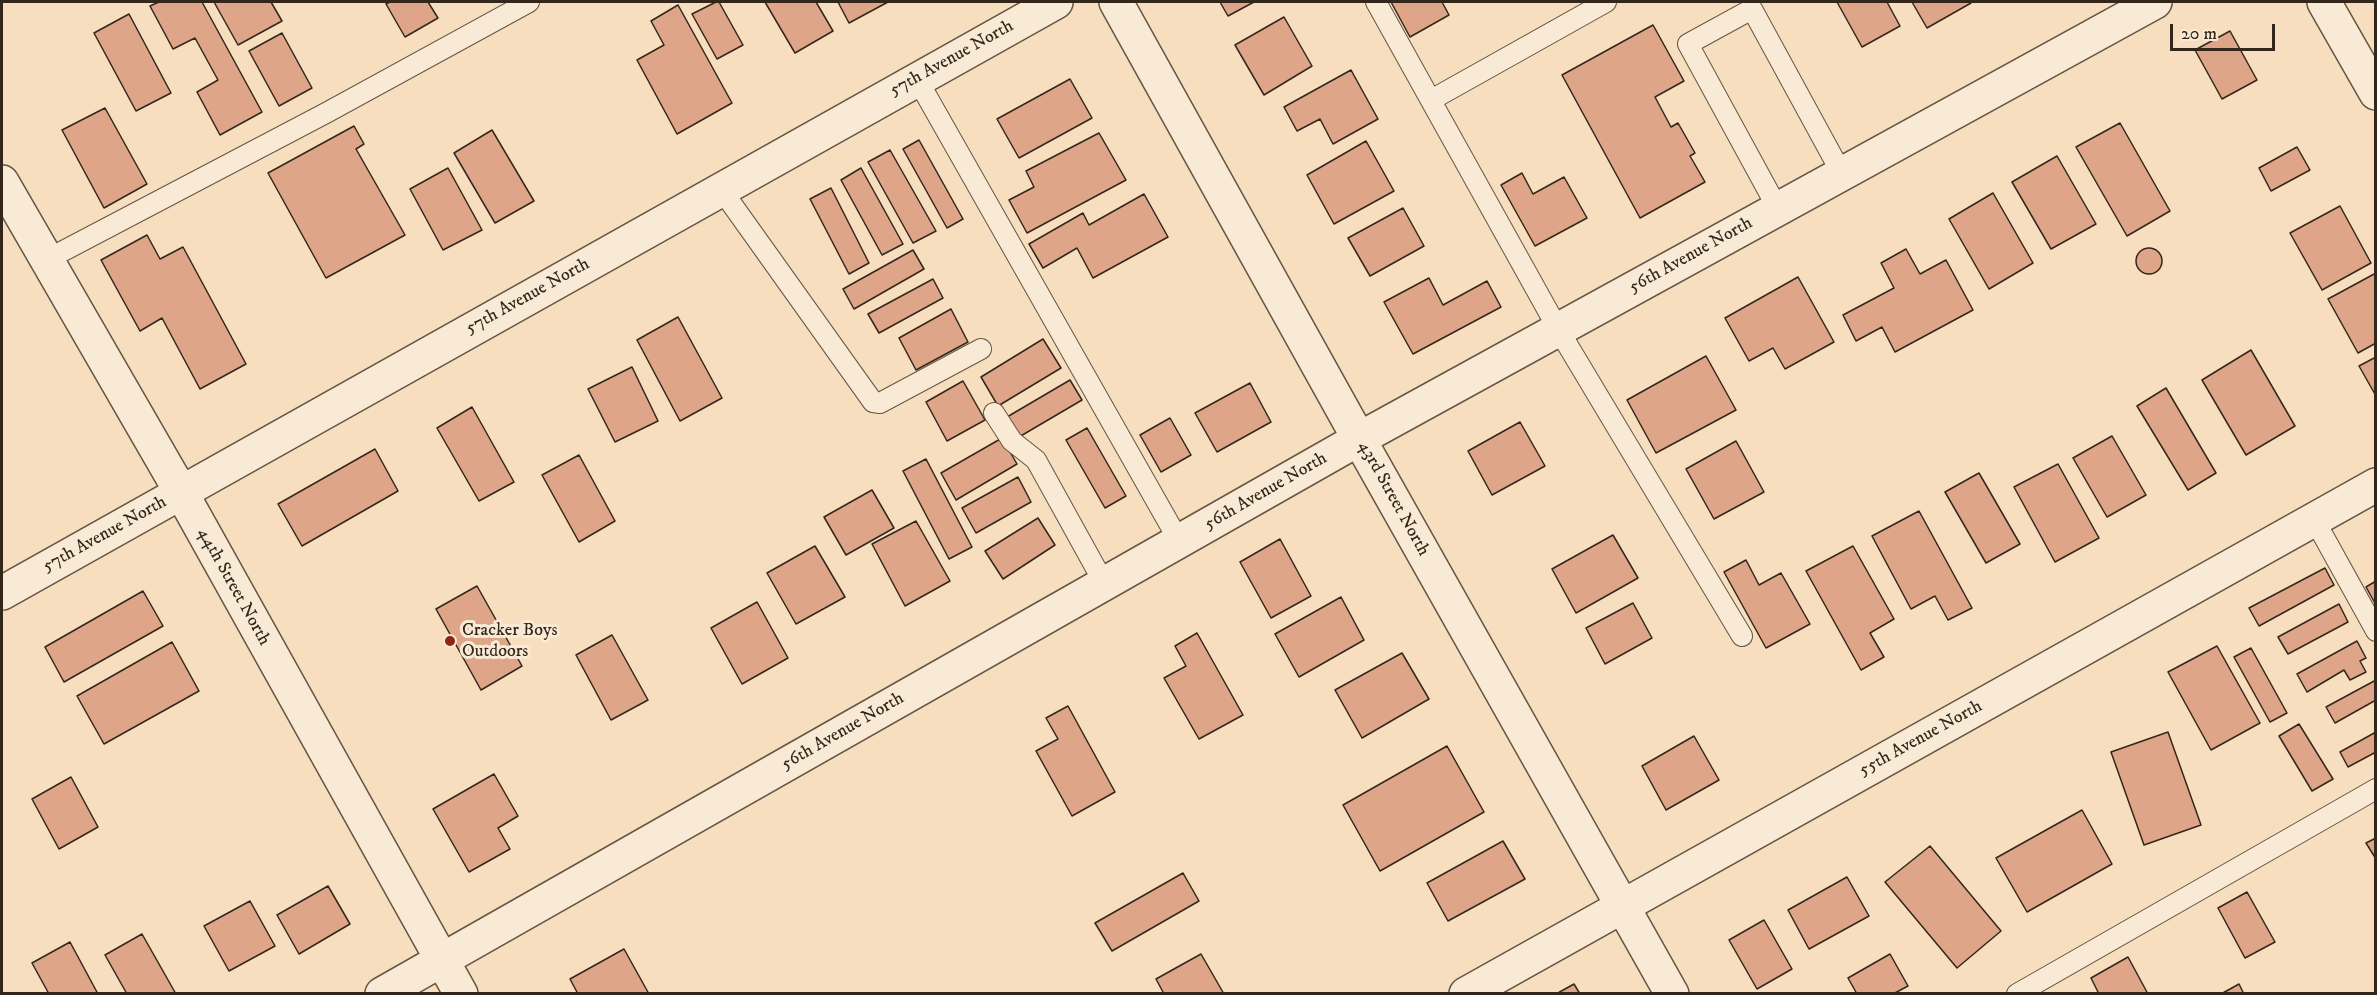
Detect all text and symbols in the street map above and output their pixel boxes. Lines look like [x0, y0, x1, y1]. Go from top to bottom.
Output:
scale bar [2173, 12, 2278, 50]
street label: 57th Avenue North [886, 16, 1018, 102]
text: 20 m [2181, 23, 2217, 45]
street label: 56th Avenue North [1625, 213, 1757, 299]
street label: 57th Avenue North [462, 254, 594, 340]
street label: 43rd Street North [1353, 438, 1433, 560]
street label: 56th Avenue North [1201, 448, 1331, 536]
street label: 57th Avenue North [39, 492, 171, 578]
street label: 44th Street North [192, 524, 274, 650]
place label: Cracker Boys Outdoors [462, 620, 557, 662]
marker: Cracker Boys Outdoors [443, 634, 457, 648]
street label: 56th Avenue North [778, 688, 908, 776]
street label: 55th Avenue North [1856, 696, 1986, 782]

